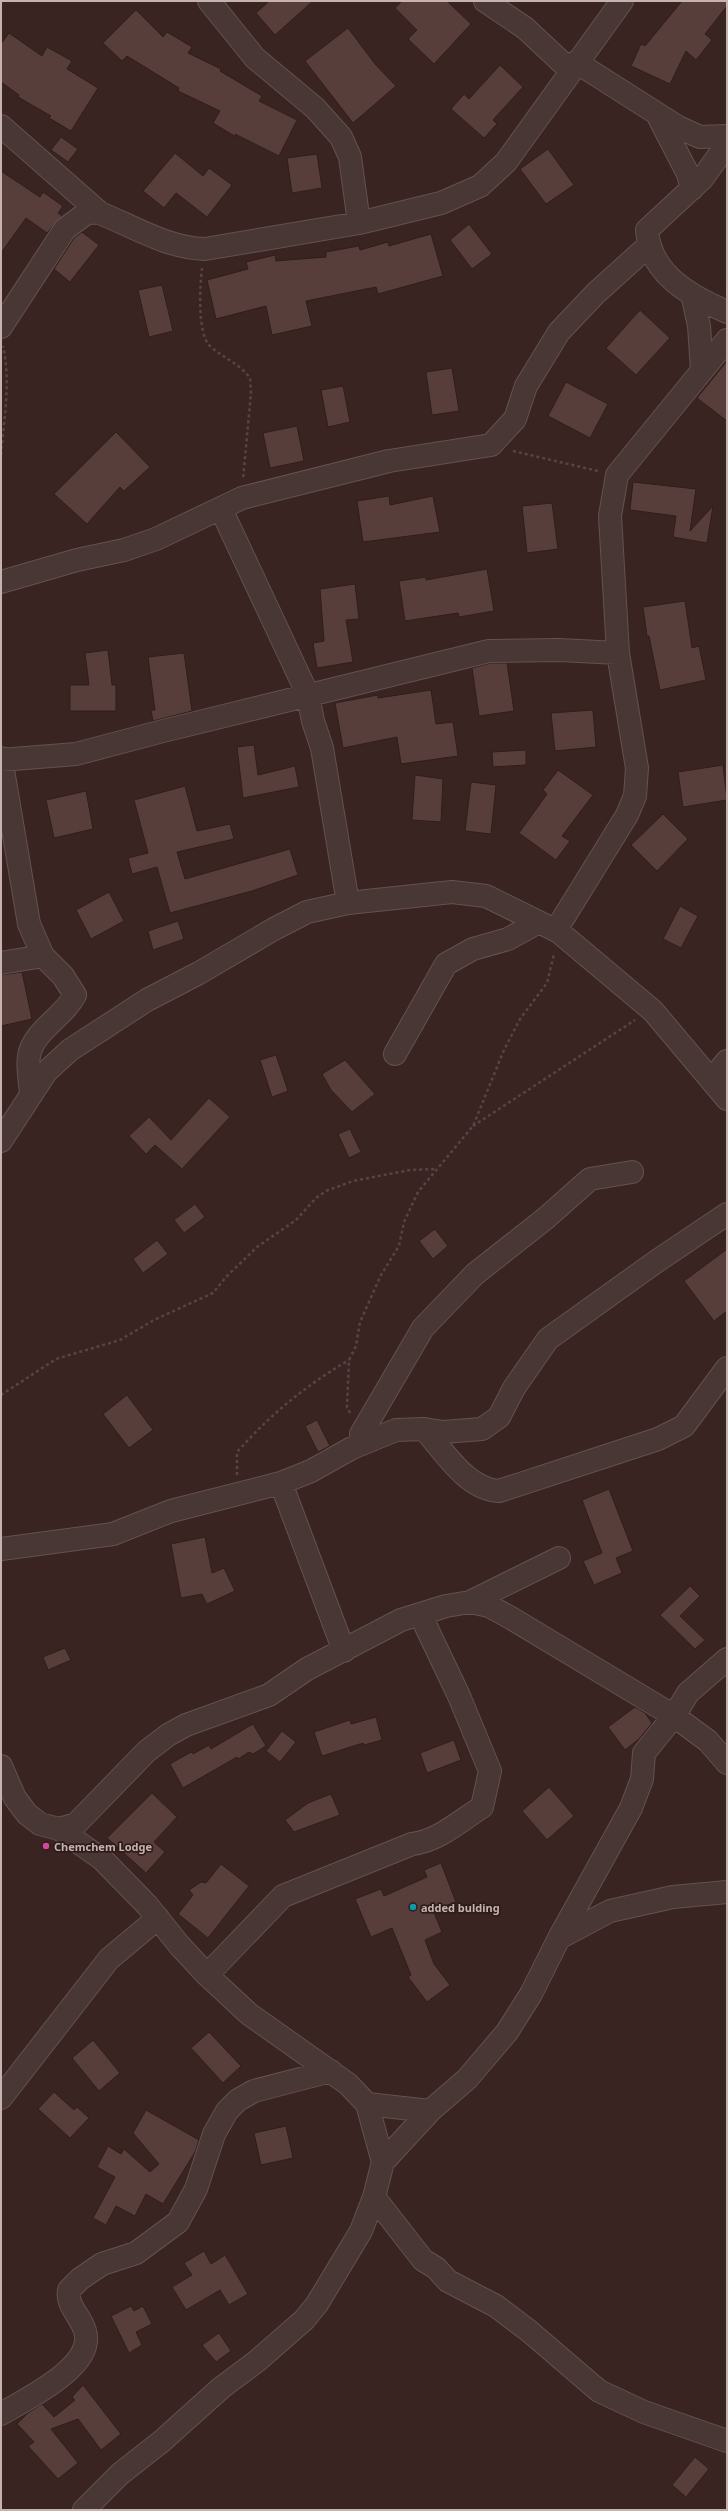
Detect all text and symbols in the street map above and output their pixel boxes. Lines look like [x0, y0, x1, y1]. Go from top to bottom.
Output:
place label: Chemchem Lodge [54, 1839, 152, 1854]
marker: Chemchem Lodge [41, 1841, 51, 1851]
place label: added bulding [421, 1900, 500, 1915]
marker: added bulding [408, 1902, 418, 1912]

